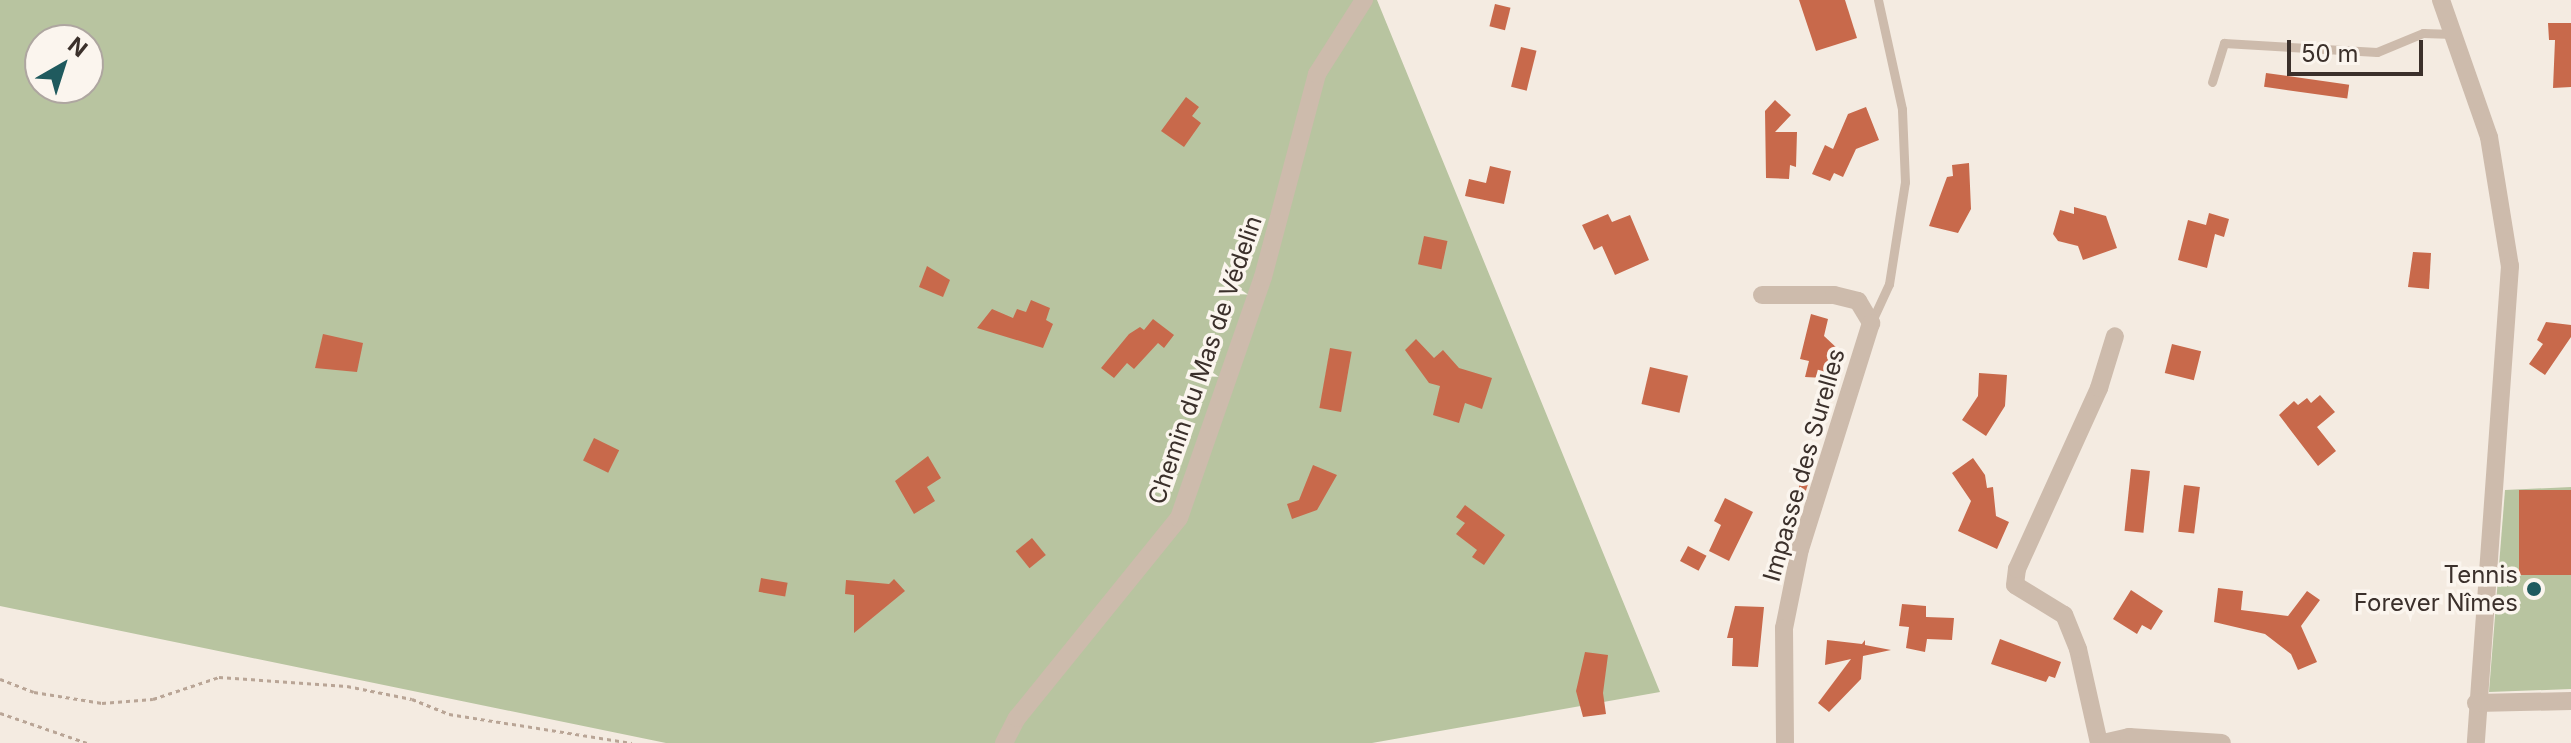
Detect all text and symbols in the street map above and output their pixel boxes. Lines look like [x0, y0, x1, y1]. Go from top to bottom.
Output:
north arrow [24, 24, 104, 104]
scale bar [2291, 24, 2427, 74]
text: N [63, 32, 93, 62]
text: 50 m [2301, 39, 2359, 68]
street label: Chemin du Mas de Védelin [1142, 212, 1268, 508]
street label: Impasse des Surelles [1757, 345, 1851, 585]
place label: Tennis Forever Nîmes [2354, 561, 2518, 617]
marker: Tennis Forever Nîmes [2525, 580, 2543, 598]

